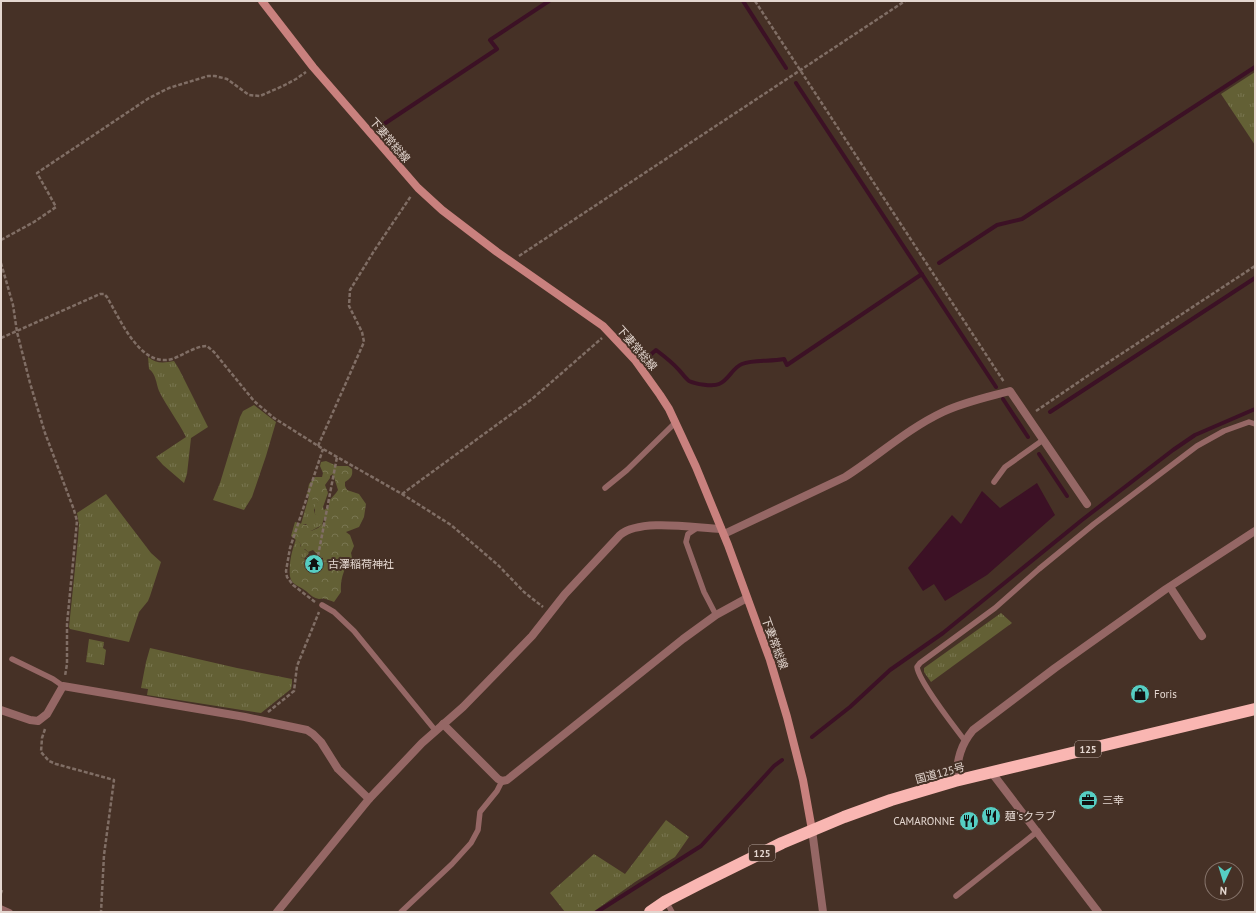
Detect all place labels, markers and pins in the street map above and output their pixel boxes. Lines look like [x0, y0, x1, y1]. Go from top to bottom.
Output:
temple icon: 古澤稲荷神社 [303, 553, 325, 575]
place label: 古澤稲荷神社 [328, 557, 394, 571]
shop icon: Foris [1129, 683, 1151, 705]
place label: Foris [1154, 687, 1177, 701]
office icon: 三幸 [1077, 789, 1099, 811]
place label: 三幸 [1102, 793, 1124, 807]
restaurant icon: 麺'sクラブ [980, 805, 1002, 827]
place label: 麺'sクラブ [1005, 809, 1056, 823]
restaurant icon: CAMARONNE [958, 810, 980, 832]
place label: CAMARONNE [893, 814, 955, 828]

